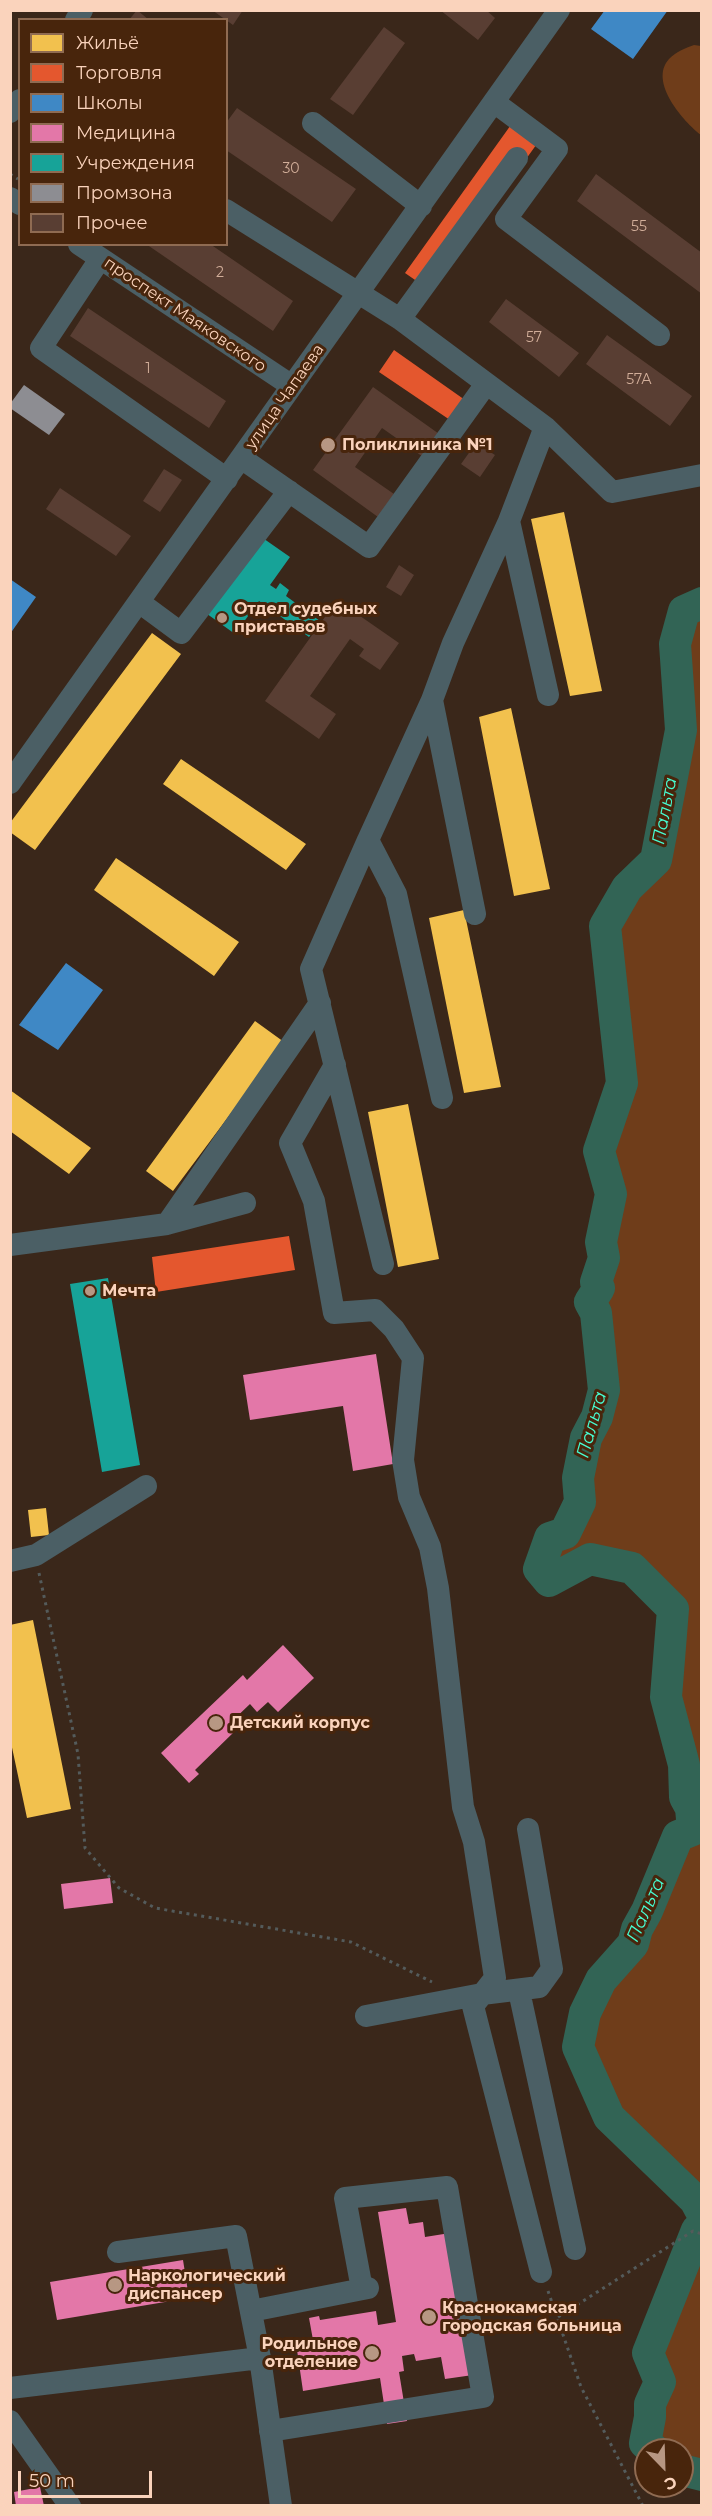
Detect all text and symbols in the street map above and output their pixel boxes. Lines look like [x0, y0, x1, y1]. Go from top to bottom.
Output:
legend [18, 18, 228, 246]
text: Жильё [76, 32, 139, 54]
text: Торговля [76, 62, 162, 84]
text: Школы [76, 92, 143, 114]
text: Медицина [76, 122, 176, 144]
text: Учреждения [76, 152, 195, 174]
house number: 30 [282, 161, 300, 177]
text: Промзона [76, 182, 173, 204]
text: Прочее [76, 212, 148, 234]
house number: 55 [631, 219, 647, 235]
street label: проспект Маяковского [100, 254, 270, 376]
house number: 2 [216, 265, 224, 281]
house number: 57 [526, 330, 542, 346]
street label: улица Чапаева [242, 341, 328, 453]
house number: 1 [145, 361, 151, 377]
house number: 57А [626, 372, 652, 388]
place label: Поликлиника №1 [342, 435, 493, 455]
marker: Поликлиника №1 [319, 436, 337, 454]
place label: Отдел судебных приставов [234, 599, 377, 637]
marker: Отдел судебных приставов [215, 611, 229, 625]
water label: Пальта [648, 775, 682, 847]
place label: Мечта [102, 1281, 156, 1301]
marker: Мечта [83, 1284, 97, 1298]
water label: Пальта [572, 1389, 612, 1461]
place label: Детский корпус [230, 1713, 370, 1733]
marker: Детский корпус [207, 1714, 225, 1732]
water label: Пальта [622, 1874, 670, 1946]
place label: Наркологический диспансер [128, 2266, 286, 2304]
marker: Наркологический диспансер [106, 2276, 124, 2294]
place label: Краснокамская городская больница [442, 2298, 622, 2336]
marker: Краснокамская городская больница [420, 2308, 438, 2326]
place label: Родильное отделение [261, 2334, 358, 2372]
marker: Родильное отделение [363, 2344, 381, 2362]
north arrow [634, 2438, 694, 2498]
scale bar [21, 2459, 154, 2497]
text: 50 m [29, 2470, 75, 2492]
text: С [661, 2472, 680, 2494]

